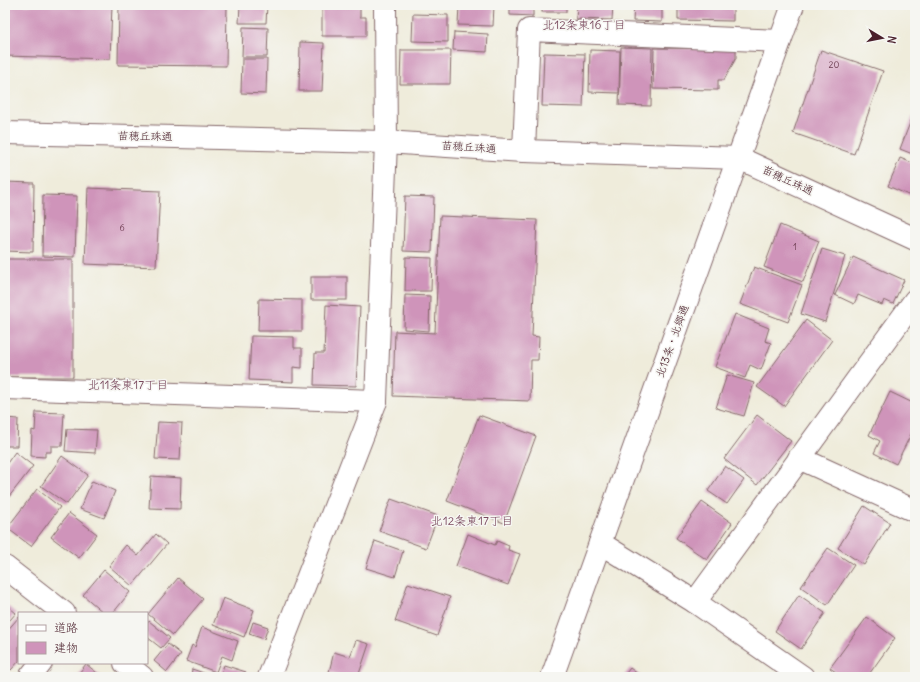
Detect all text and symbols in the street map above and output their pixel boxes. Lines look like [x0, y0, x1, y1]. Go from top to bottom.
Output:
district label: 北12条東16丁目 [542, 17, 626, 32]
north arrow [862, 18, 902, 58]
text: N [884, 35, 899, 45]
house number: 20 [829, 59, 840, 70]
street label: 苗穂丘珠通 [117, 129, 173, 143]
street label: 苗穂丘珠通 [441, 138, 497, 156]
street label: 苗穂丘珠通 [760, 162, 816, 198]
house number: 6 [119, 222, 125, 233]
house number: 1 [793, 241, 797, 252]
street label: 北13条・北郷通 [652, 303, 692, 379]
district label: 北11条東17丁目 [88, 377, 168, 392]
district label: 北12条東17丁目 [431, 513, 513, 528]
legend [18, 612, 148, 664]
text: 道路 [54, 620, 78, 635]
text: 建物 [54, 640, 78, 655]

